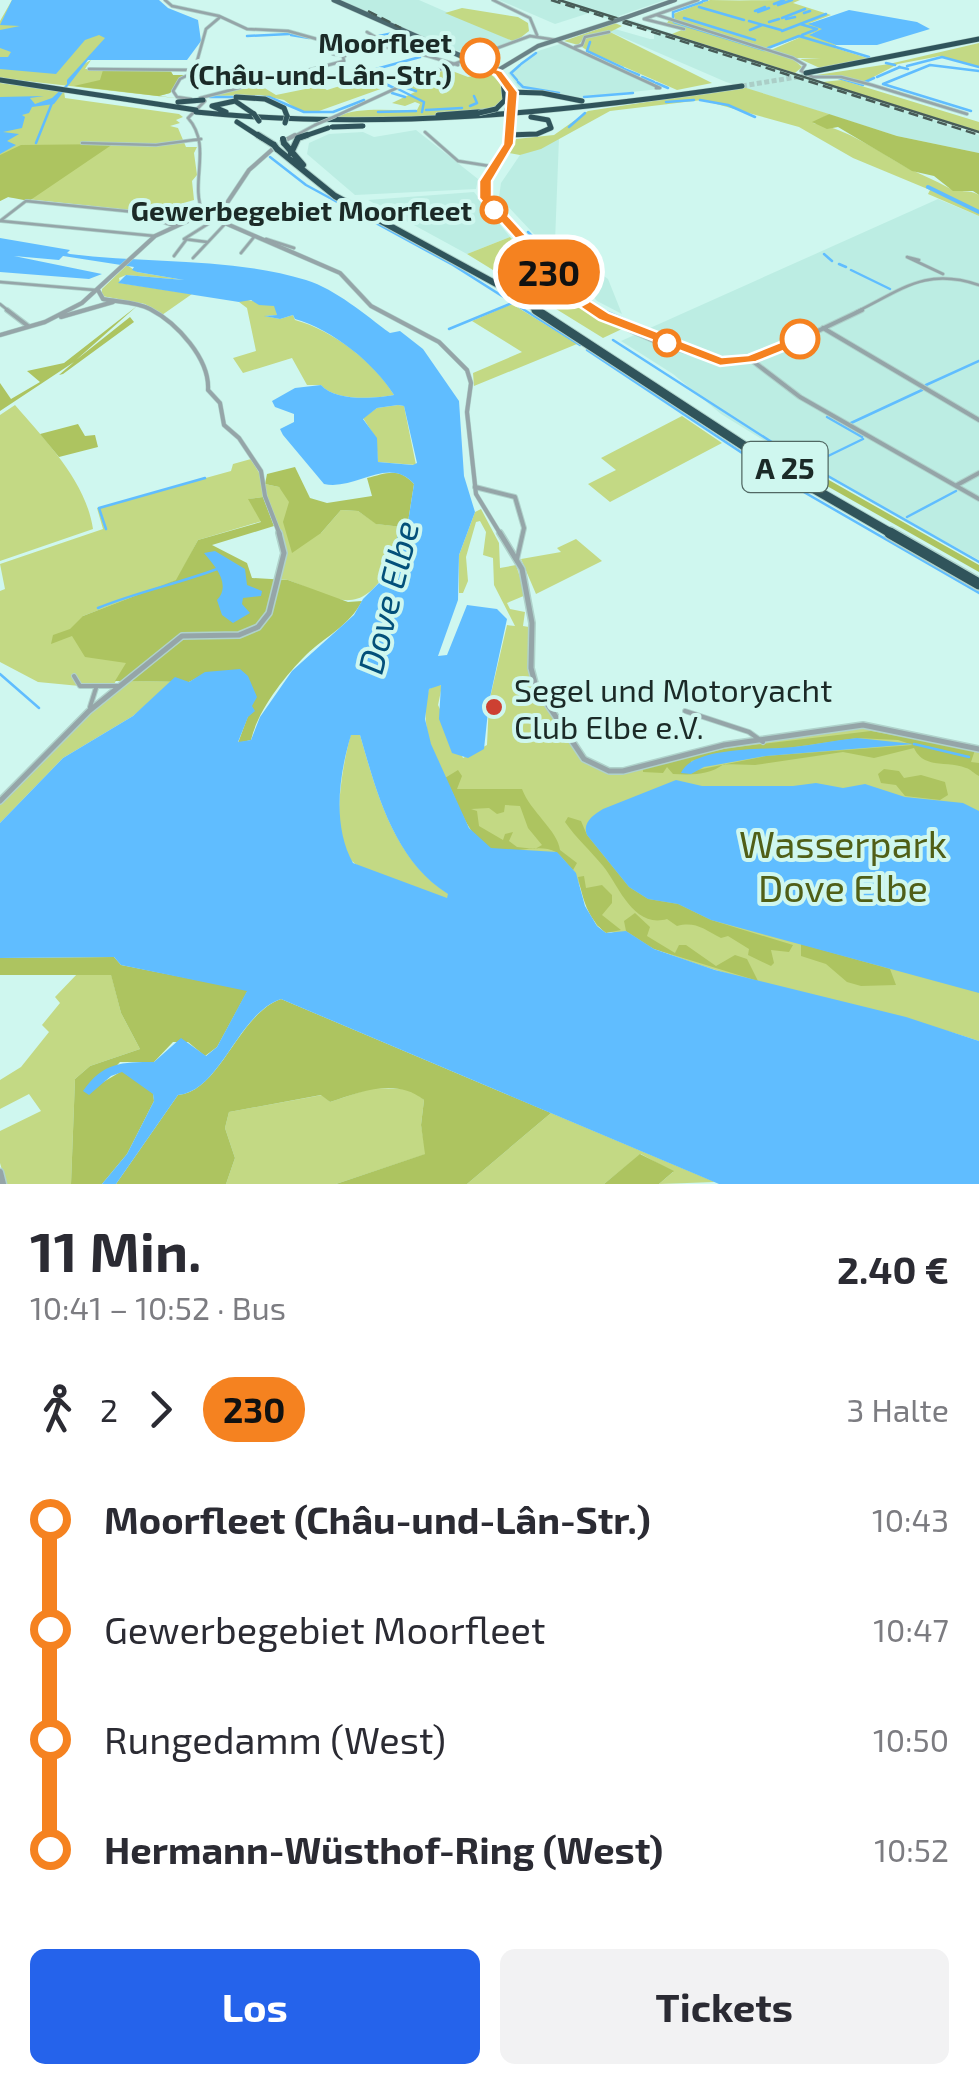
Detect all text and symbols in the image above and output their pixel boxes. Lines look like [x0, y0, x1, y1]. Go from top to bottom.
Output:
place label: Moorfleet (Châu-und-Lân-Str.) [189, 25, 452, 91]
marker: Moorfleet (Châu-und-Lân-Str.) [461, 39, 499, 77]
place label: Gewerbegebiet Moorfleet [131, 193, 472, 227]
marker: Gewerbegebiet Moorfleet [481, 197, 507, 223]
line badge: 230 [492, 240, 606, 304]
text: 230 [518, 251, 580, 293]
unlabelled marker [781, 320, 819, 358]
unlabelled marker [654, 330, 680, 356]
road number: A 25 [742, 442, 828, 492]
water label: Dove Elbe [348, 516, 426, 678]
place label: Segel und Motoryacht Club Elbe e.V. [514, 670, 832, 745]
marker: Segel und Motoryacht Club Elbe e.V. [483, 696, 505, 718]
park label: Wasserpark Dove Elbe [739, 820, 947, 910]
text: 11 Min. [30, 1217, 201, 1283]
text: 2.40 € [837, 1246, 949, 1292]
text: 10:41 – 10:52 · Bus [30, 1288, 286, 1326]
icon: walk [30, 1382, 85, 1437]
icon: forward [133, 1382, 188, 1437]
text: 230 [223, 1388, 285, 1430]
text: 2 [100, 1390, 118, 1428]
text: 3 Halte [846, 1390, 949, 1428]
text: Moorfleet (Châu-und-Lân-Str.) [104, 1496, 651, 1542]
text: 10:43 [872, 1500, 949, 1538]
text: Gewerbegebiet Moorfleet [104, 1606, 546, 1652]
text: 10:47 [873, 1610, 949, 1648]
text: Rungedamm (West) [104, 1716, 446, 1762]
text: 10:50 [873, 1720, 949, 1758]
text: Hermann-Wüsthof-Ring (West) [104, 1826, 663, 1872]
text: 10:52 [874, 1830, 949, 1868]
button: Los [30, 1949, 480, 2064]
button: Tickets [500, 1949, 949, 2064]

